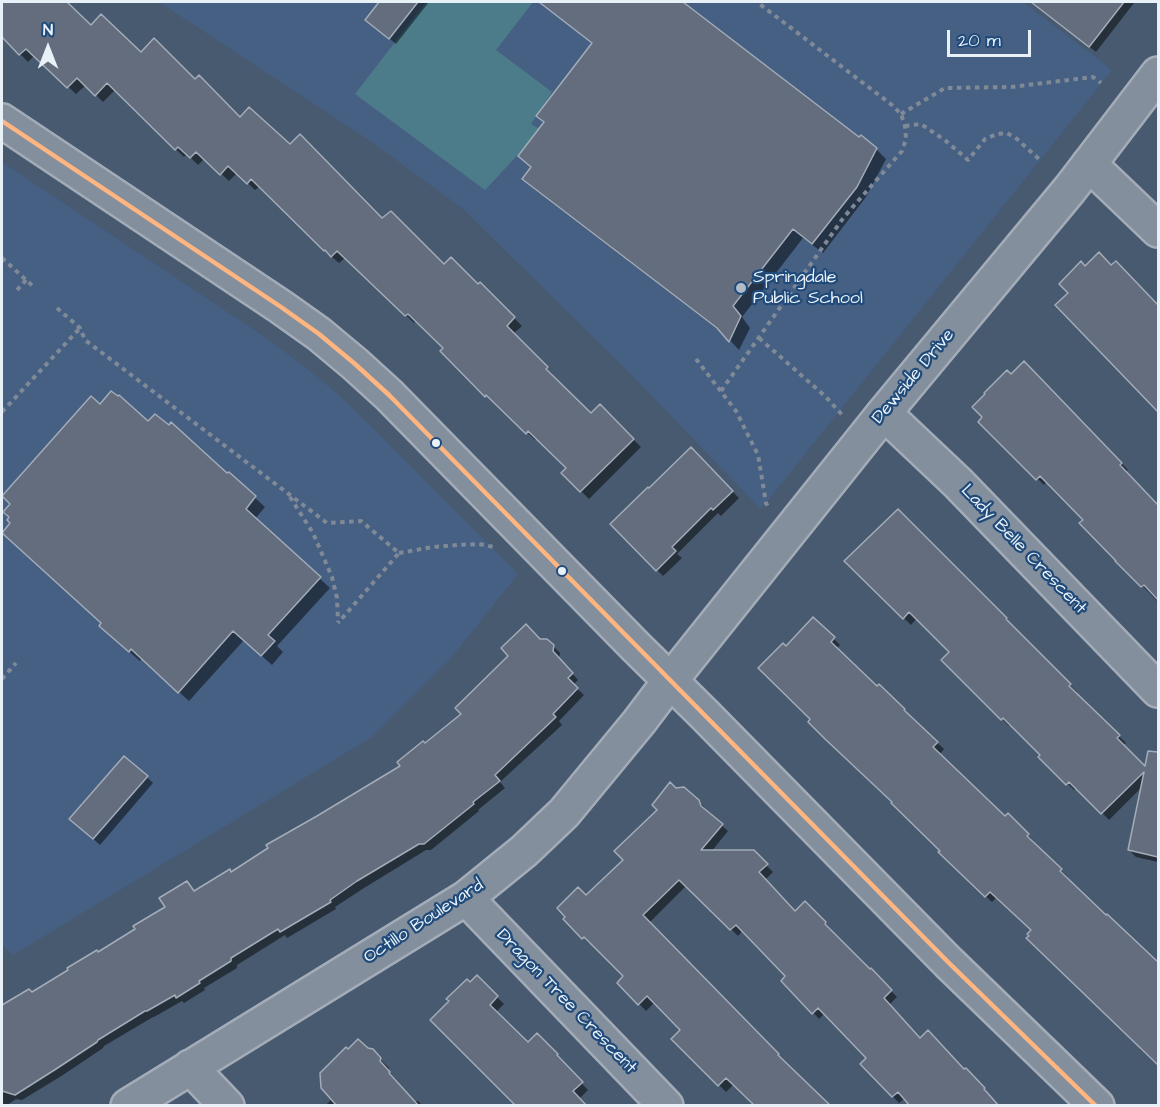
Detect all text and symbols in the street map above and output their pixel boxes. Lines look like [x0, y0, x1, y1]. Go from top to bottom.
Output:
north arrow [18, 18, 78, 78]
scale bar [950, 18, 1034, 56]
text: N [43, 19, 53, 41]
text: 20 m [958, 28, 1001, 53]
place label: Springdale Public School [753, 267, 863, 310]
marker: Springdale Public School [734, 281, 748, 295]
street label: Dewside Drive [868, 325, 960, 429]
unlabelled marker [430, 437, 442, 449]
street label: Lady Belle Crescent [956, 481, 1090, 619]
unlabelled marker [556, 565, 568, 577]
street label: Octillo Boulevard [360, 875, 488, 969]
street label: Dragon Tree Crescent [491, 925, 641, 1079]

